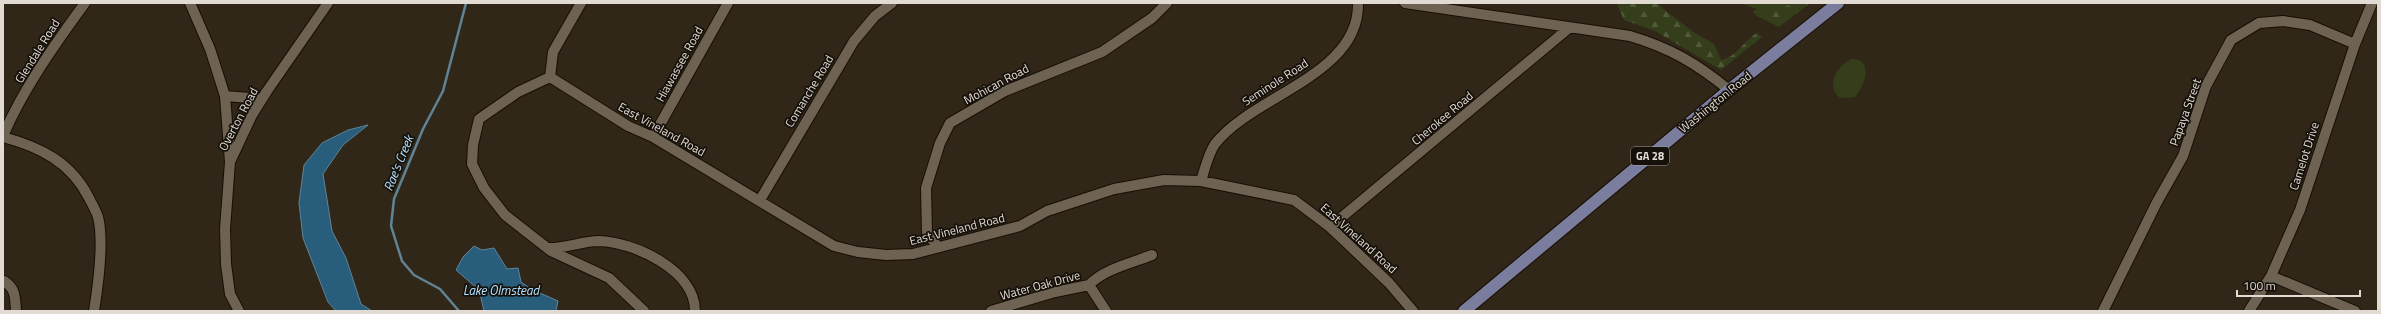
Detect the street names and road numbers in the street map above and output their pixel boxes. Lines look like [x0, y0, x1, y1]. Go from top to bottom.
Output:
street label: Glendale Road [10, 15, 64, 87]
street label: Hiawassee Road [650, 23, 708, 105]
street label: Comanche Road [780, 51, 838, 131]
street label: Seminole Road [1238, 53, 1312, 111]
street label: Mohican Road [960, 59, 1032, 109]
street label: Washington Road [1674, 67, 1756, 137]
street label: Papaya Street [2164, 75, 2206, 148]
street label: Overton Road [213, 84, 263, 154]
street label: Cherokee Road [1407, 86, 1477, 150]
street label: East Vineland Road [615, 97, 709, 161]
street label: Camelot Drive [2284, 119, 2324, 193]
road number: GA 28 [1631, 147, 1669, 165]
street label: East Vineland Road [1316, 198, 1402, 278]
street label: East Vineland Road [907, 208, 1007, 250]
street label: Water Oak Drive [998, 265, 1082, 305]

